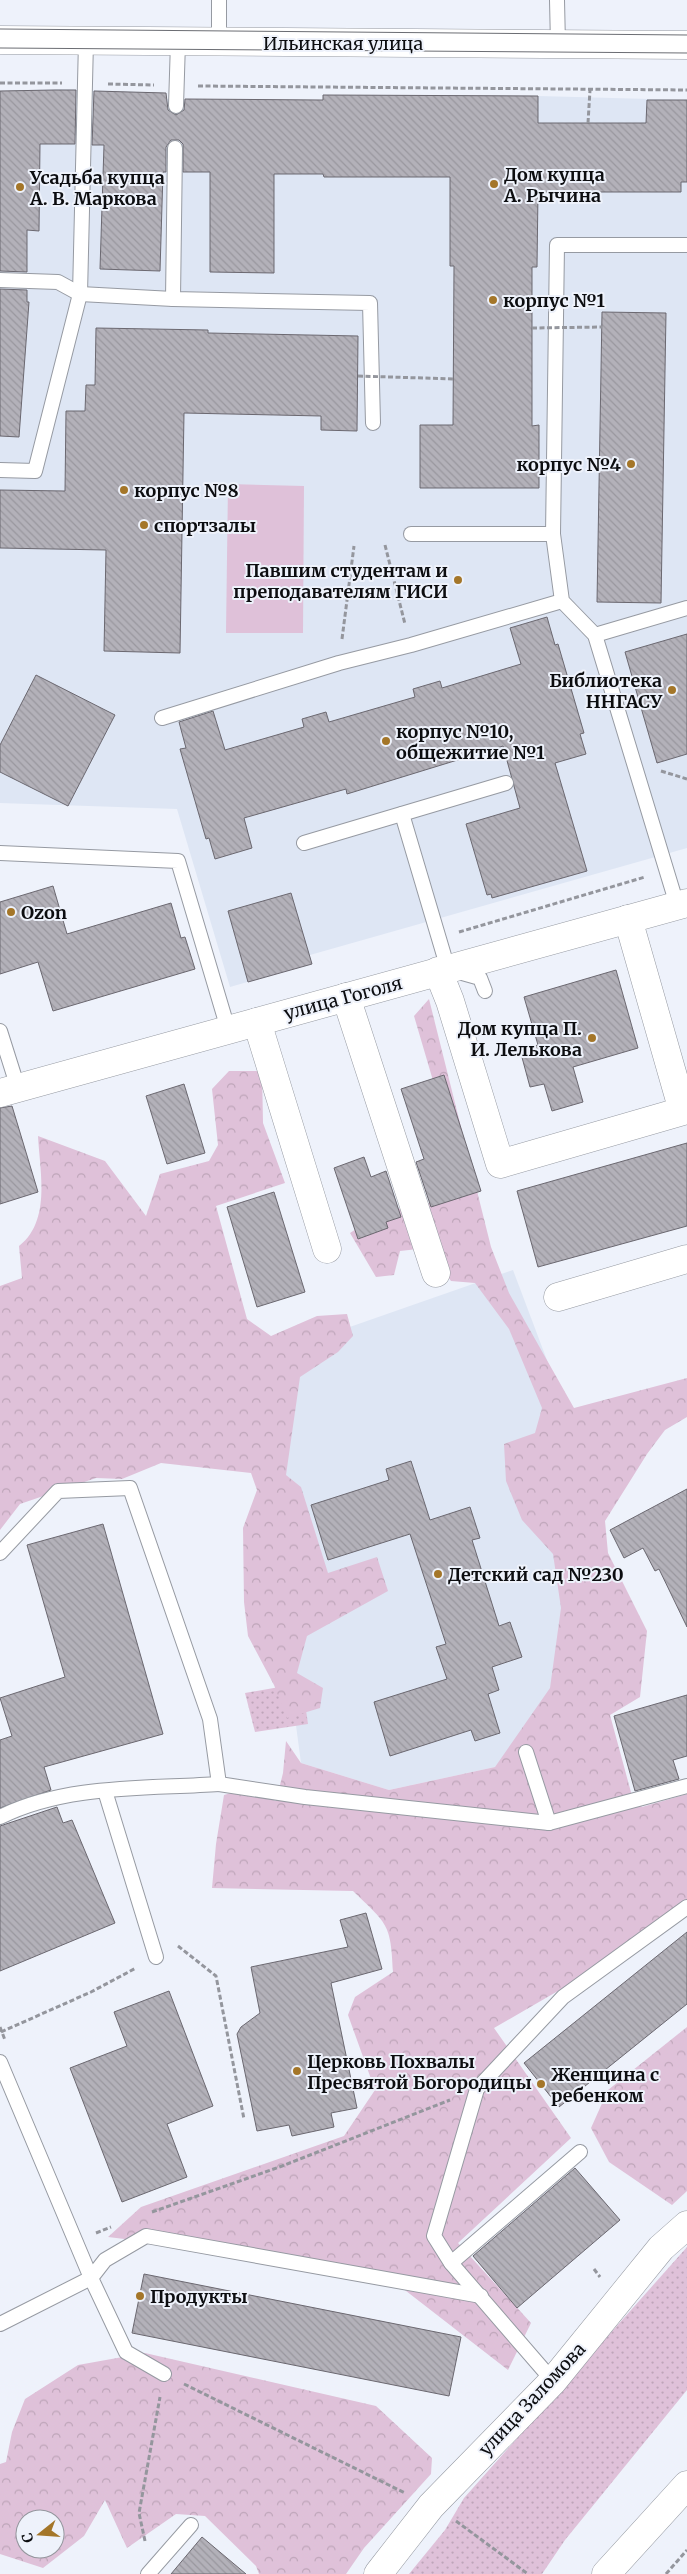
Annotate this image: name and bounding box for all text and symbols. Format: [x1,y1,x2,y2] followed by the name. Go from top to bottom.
[263,32,423,55] street label: Ильинская улица
[503,163,605,207] place label: Дом купца А. Рычина
[29,166,165,210] place label: Усадьба купца А. В. Маркова
[488,178,500,190] marker: Дом купца А. Рычина
[14,181,26,193] marker: Усадьба купца А. В. Маркова
[503,289,605,312] place label: корпус №1
[487,294,499,306] marker: корпус №1
[516,453,622,476] place label: корпус №4
[625,458,637,470] marker: корпус №4
[134,479,239,502] place label: корпус №8
[118,484,130,496] marker: корпус №8
[154,514,256,537] place label: спортзалы
[138,519,150,531] marker: спортзалы
[233,559,448,603] place label: Павшим студентам и преподавателям ГИСИ
[452,574,464,586] marker: Павшим студентам и преподавателям ГИСИ
[549,669,662,713] place label: Библиотека ННГАСУ
[666,684,678,696] marker: Библиотека ННГАСУ
[396,720,545,764] place label: корпус №10, общежитие №1
[380,735,392,747] marker: корпус №10, общежитие №1
[21,901,67,924] place label: Ozon
[5,906,17,918] marker: Ozon
[281,971,405,1025] street label: улица Гоголя
[458,1017,582,1061] place label: Дом купца П. И. Лелькова
[586,1032,598,1044] marker: Дом купца П. И. Лелькова
[448,1563,624,1586] place label: Детский сад №230
[432,1568,444,1580] marker: Детский сад №230
[307,2050,532,2094] place label: Церковь Похвалы Пресвятой Богородицы
[551,2063,659,2107] place label: Женщина с ребенком
[291,2065,303,2077] marker: Церковь Похвалы Пресвятой Богородицы
[535,2078,547,2090] marker: Женщина с ребенком
[150,2285,248,2308] place label: Продукты
[134,2290,146,2302] marker: Продукты
[474,2337,591,2460] street label: улица Заломова
[15,2509,65,2559] north arrow
[18,2531,38,2545] text: С

